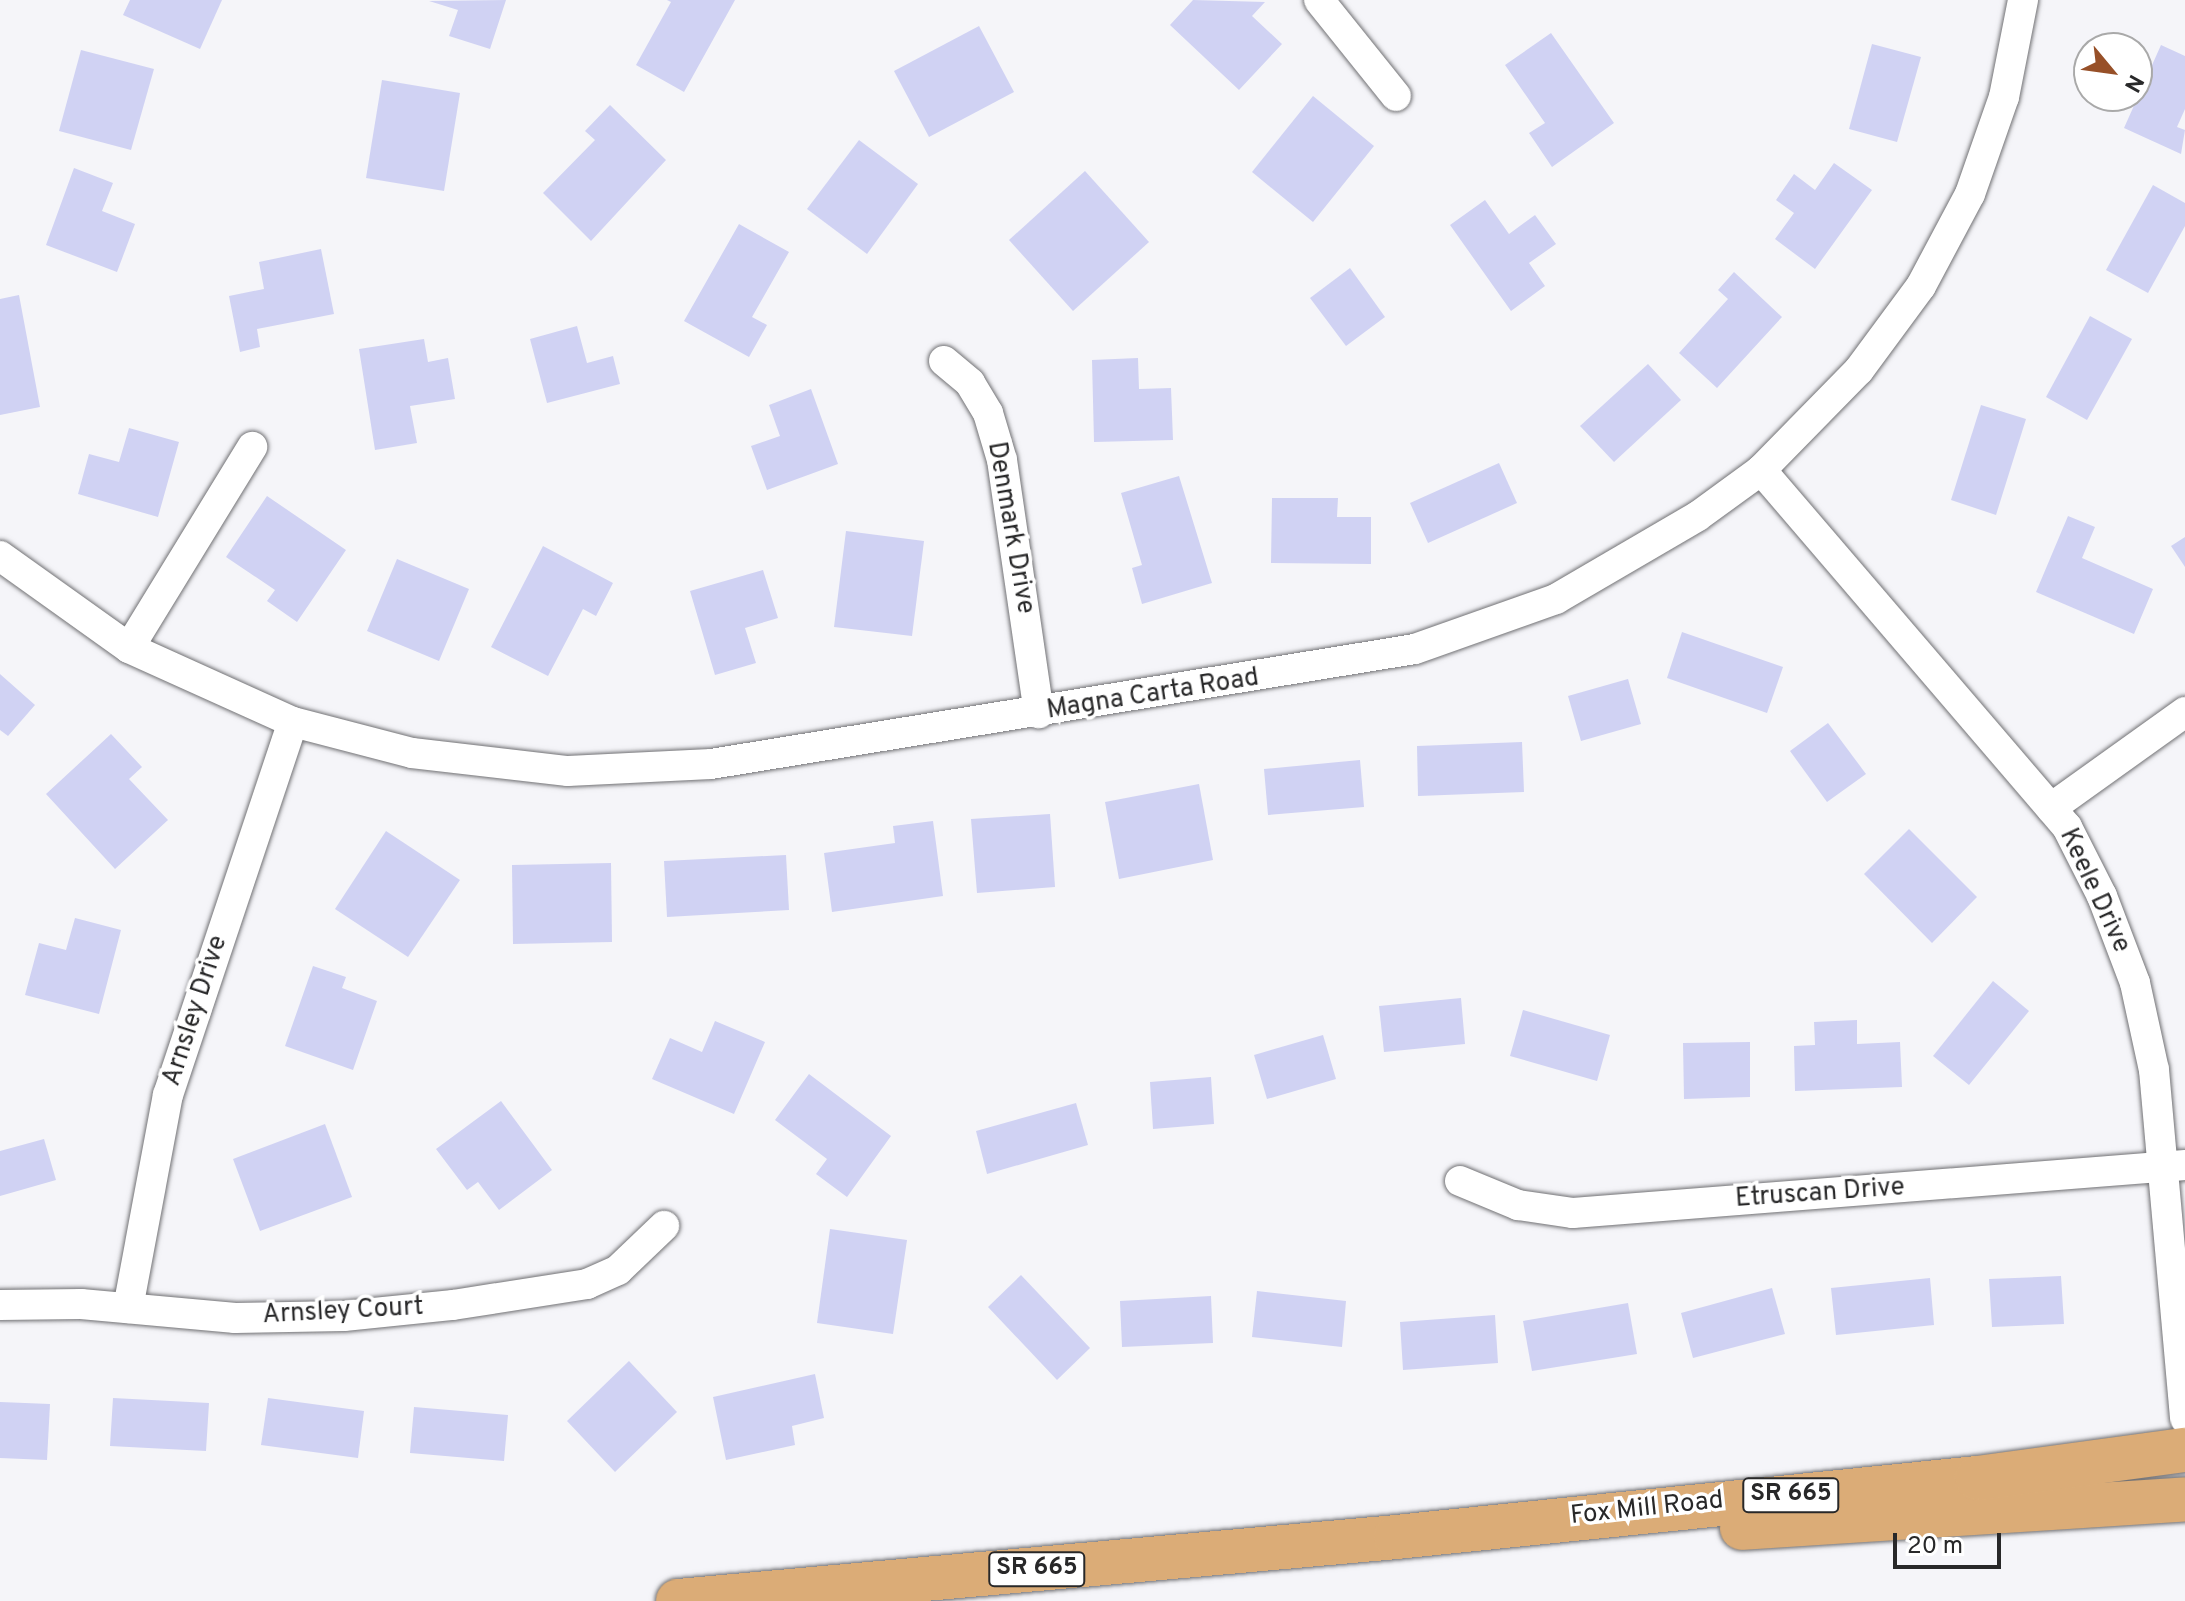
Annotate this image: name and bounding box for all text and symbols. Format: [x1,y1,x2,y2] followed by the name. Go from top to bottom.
[2073,32,2153,112] north arrow
[2117,69,2148,96] text: N
[979,439,1041,617] street label: Denmark Drive
[1045,663,1261,727] street label: Magna Carta Road
[2052,824,2136,958] street label: Keele Drive
[157,932,235,1090] street label: Arnsley Drive
[1734,1173,1906,1215] street label: Etruscan Drive
[262,1292,424,1332] street label: Arnsley Court
[1741,1475,1841,1515] road number: SR 665
[1569,1485,1725,1533] street label: Fox Mill Road
[1897,1517,2005,1567] scale bar
[1907,1532,1963,1562] text: 20 m
[987,1549,1087,1589] road number: SR 665

